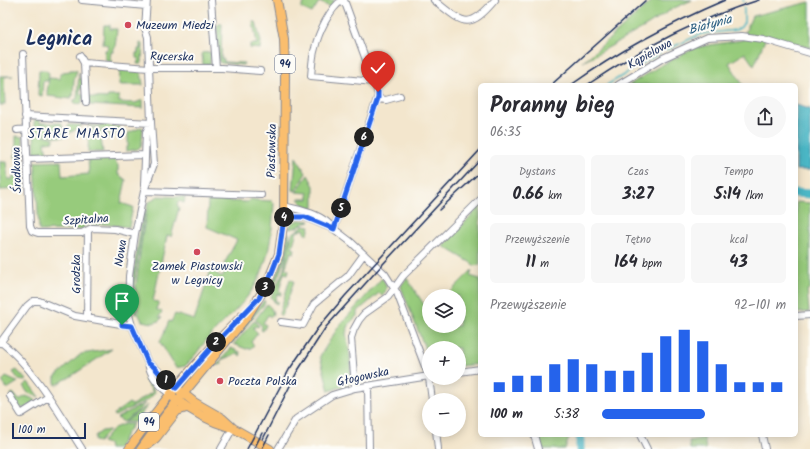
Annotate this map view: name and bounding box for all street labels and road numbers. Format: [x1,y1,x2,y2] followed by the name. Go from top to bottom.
[624,34,676,74] street label: Kąpielowa
[150,47,194,67] street label: Rycerska
[275,55,295,73] road number: 94
[262,123,282,178] street label: Piastowska
[7,146,27,194] street label: Środkowa
[63,209,110,231] street label: Szpitalna
[109,238,133,268] street label: Nowa
[67,254,86,294] street label: Grodzka
[335,362,391,392] street label: Głogowska
[139,413,159,431] road number: 94

